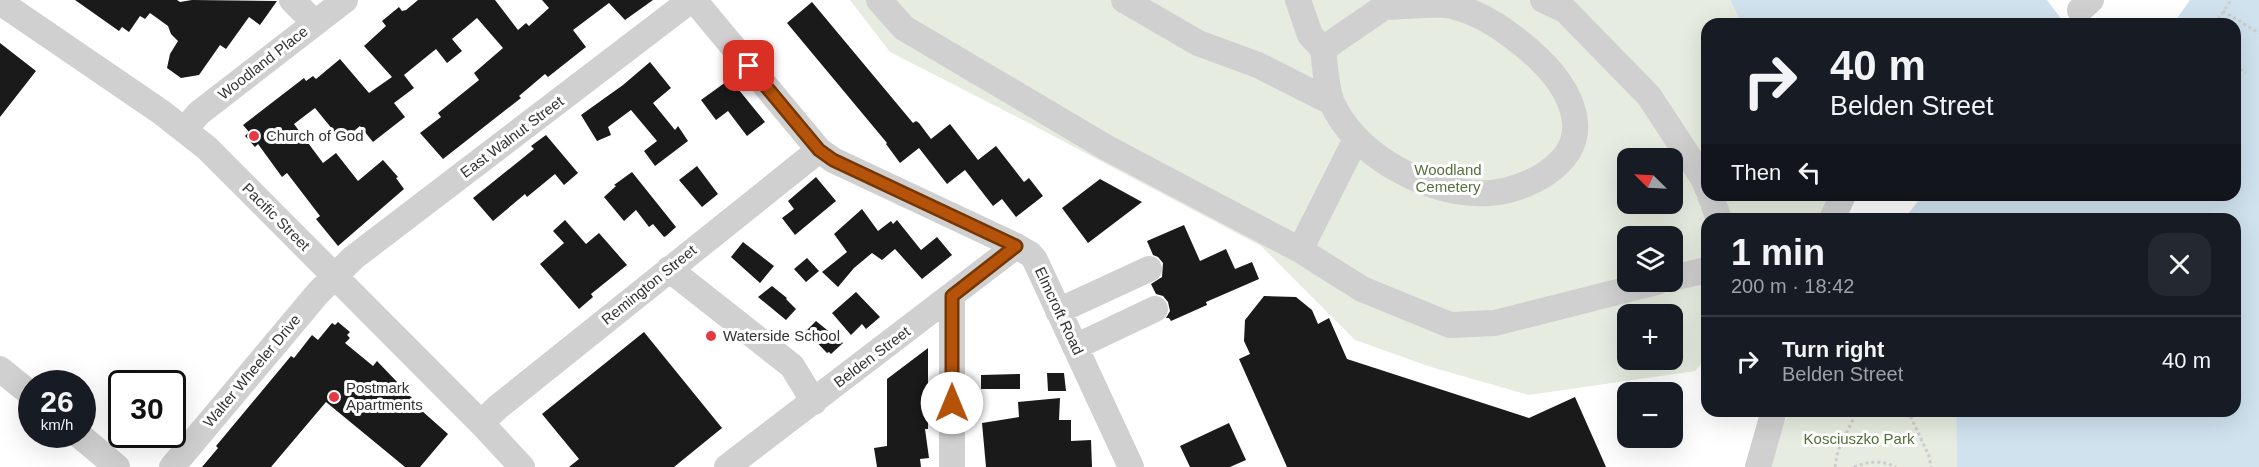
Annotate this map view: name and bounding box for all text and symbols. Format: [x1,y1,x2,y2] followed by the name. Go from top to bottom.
[215,22,311,103] street label: Woodland Place
[723,40,774,91] pin
[1731,42,1809,120] icon: right
[1830,42,1926,89] text: 40 m
[732,49,765,82] icon: arrive
[1830,91,1994,121] text: Belden Street
[457,92,567,181] street label: East Walnut Street
[266,127,364,144] place label: Church of God
[247,129,261,143] marker: Church of God
[1617,148,1683,214] north arrow
[1617,148,1683,448] map controls
[1793,156,1826,189] icon: left
[1731,160,1781,185] text: Then
[1414,161,1482,195] park label: Woodland Cemetery
[239,179,314,254] street label: Pacific Street
[1617,226,1683,292] button: layers
[1731,232,1825,273] text: 1 min
[2148,233,2211,296] button: close
[598,241,700,328] street label: Remington Street
[1032,264,1087,357] street label: Elmcroft Road
[1731,275,1854,297] text: 200 m · 18:42
[1617,304,1683,370] button: +
[199,311,304,431] street label: Walter Wheeler Drive
[830,322,914,391] street label: Belden Street
[723,327,840,344] place label: Waterside School
[704,329,718,343] marker: Waterside School
[1782,337,1884,362] text: Turn right
[1731,345,1764,378] icon: right
[2162,348,2211,373] text: 40 m
[1782,363,1903,385] text: Belden Street
[108,370,186,448] speed limit sign: 30
[920,371,984,435] position arrow
[346,379,423,413] place label: Postmark Apartments
[1617,382,1683,448] button: −
[40,385,74,418] text: 26
[327,390,341,404] marker: Postmark Apartments
[41,416,73,433] text: km/h
[1804,430,1915,447] park label: Kosciuszko Park

